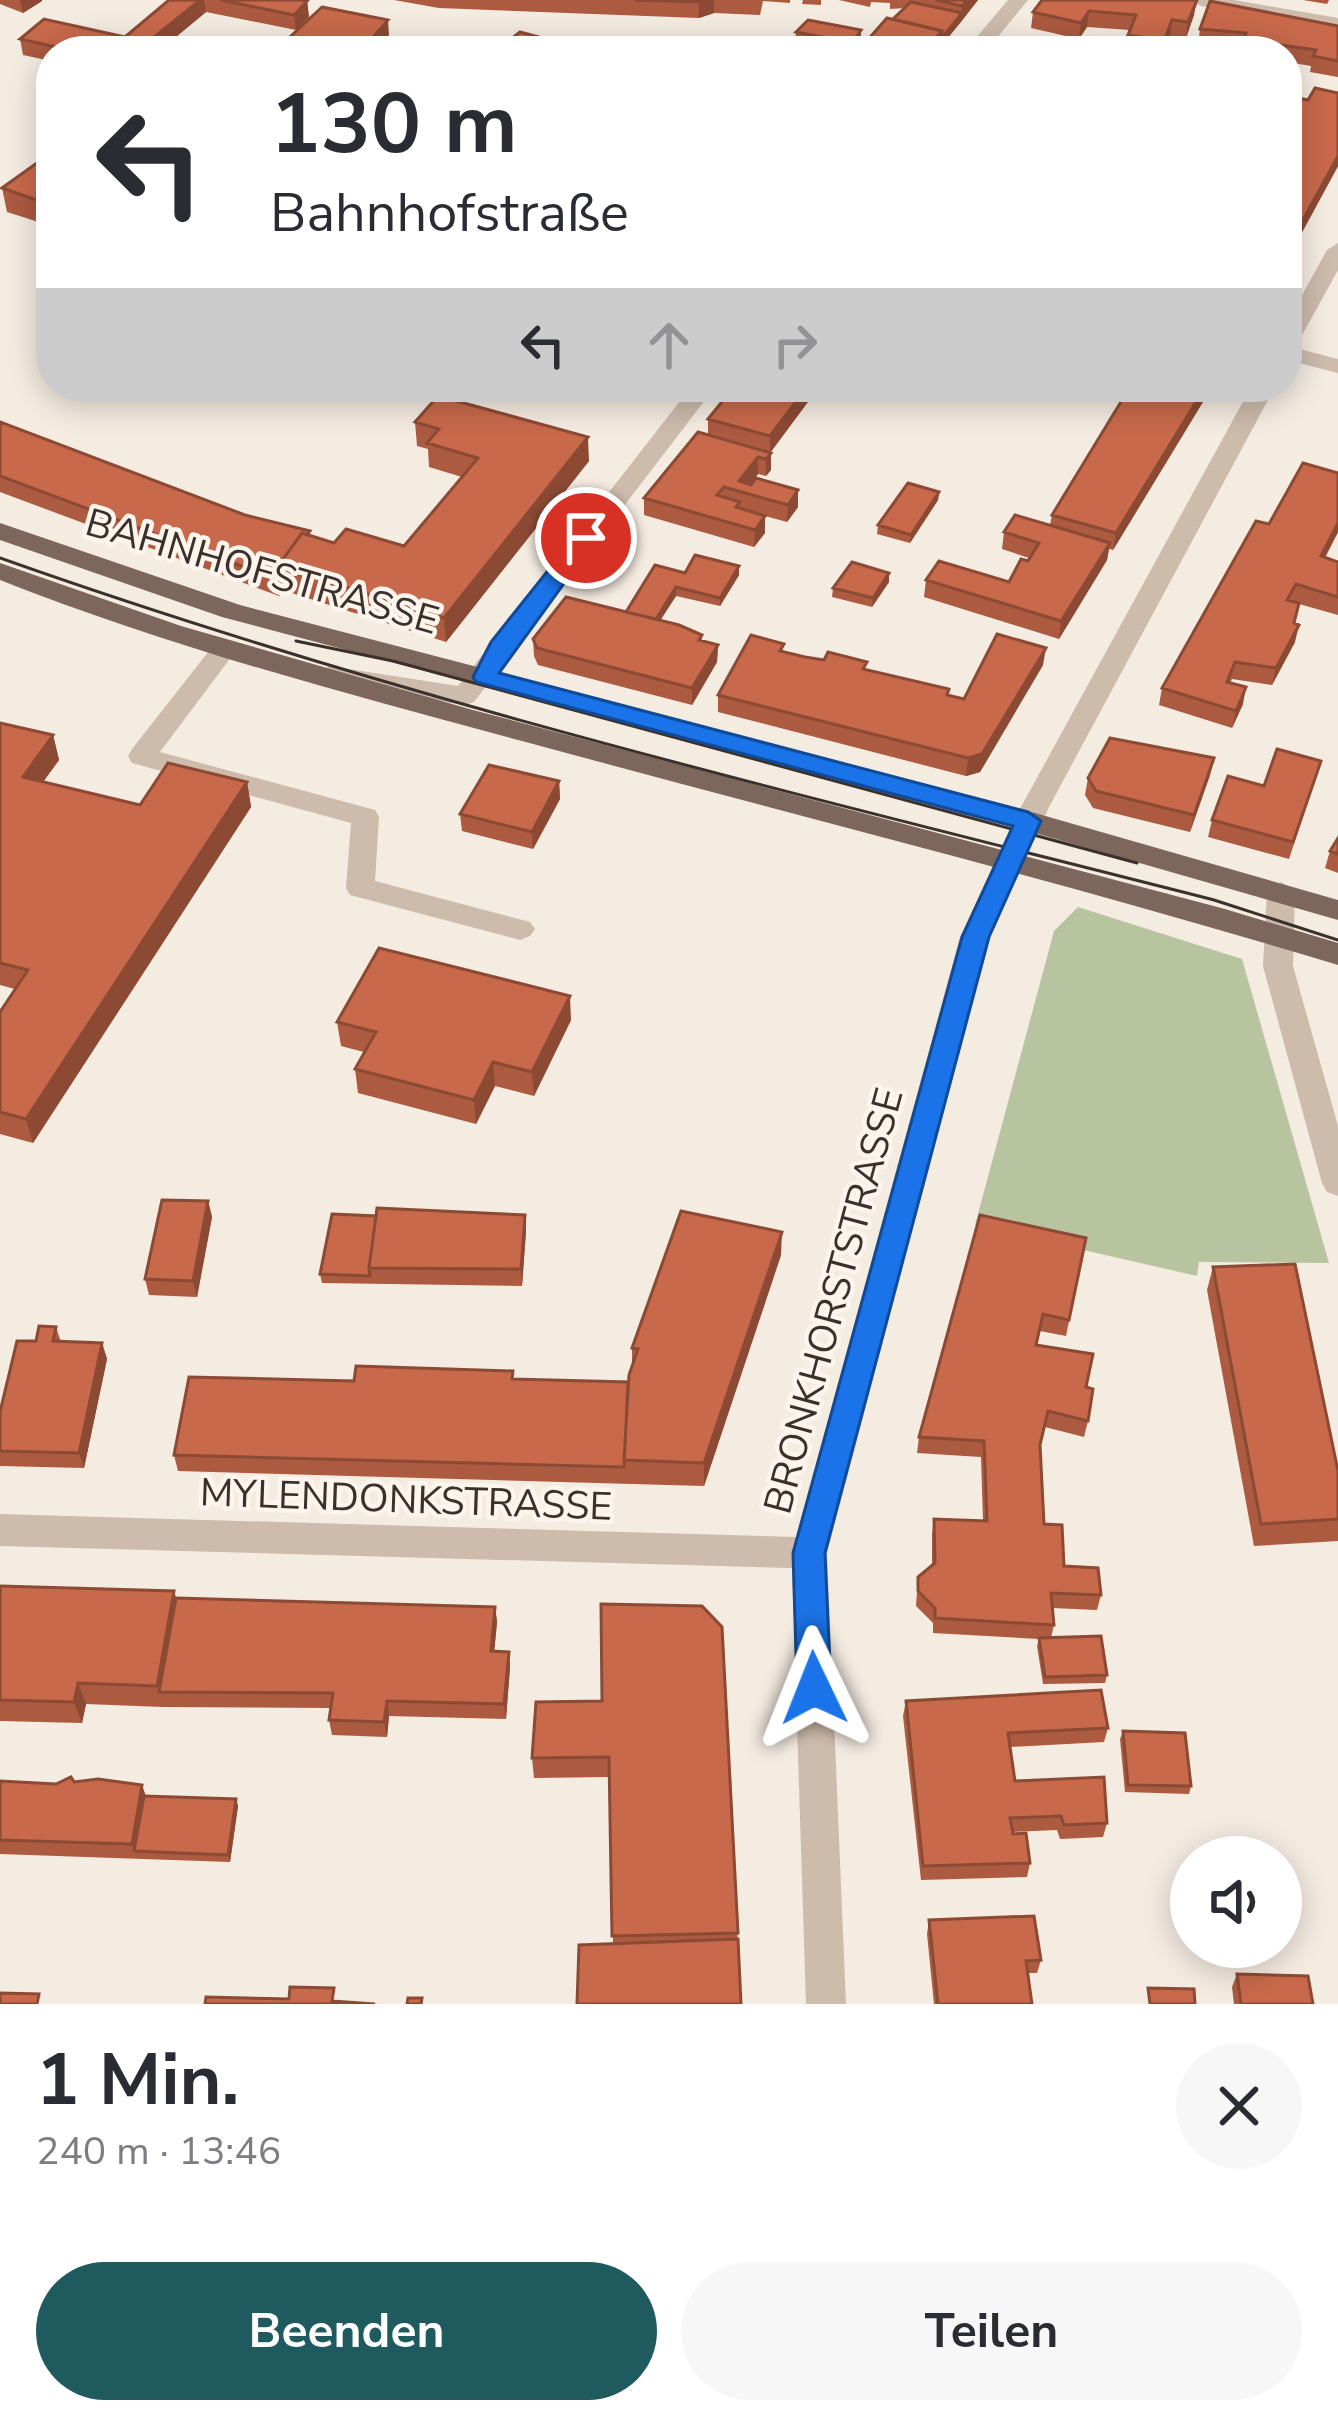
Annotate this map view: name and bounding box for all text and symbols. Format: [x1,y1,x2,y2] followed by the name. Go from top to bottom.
[270,67,518,182] text: 130 m
[72,84,228,240] icon: left
[270,176,629,250] text: Bahnhofstraße
[510,312,576,378] icon: left
[636,312,702,378] icon: ahead
[762,312,828,378] icon: right
[535,487,637,589] pin
[79,496,445,648] street label: BAHNHOFSTRASSE
[553,505,619,571] icon: arrive
[752,1082,916,1520] street label: BRONKHORSTSTRASSE
[199,1466,613,1534] street label: MYLENDONKSTRASSE
[751,1625,877,1751] position arrow
[1170,1836,1302,1968] map controls
[1170,1836,1302,1968] button: sound
[36,2031,239,2129] text: 1 Min.
[1176,2043,1302,2169] button: close
[36,2125,281,2178] text: 240 m · 13:46
[36,2262,657,2400] button: Beenden
[681,2262,1302,2400] button: Teilen

